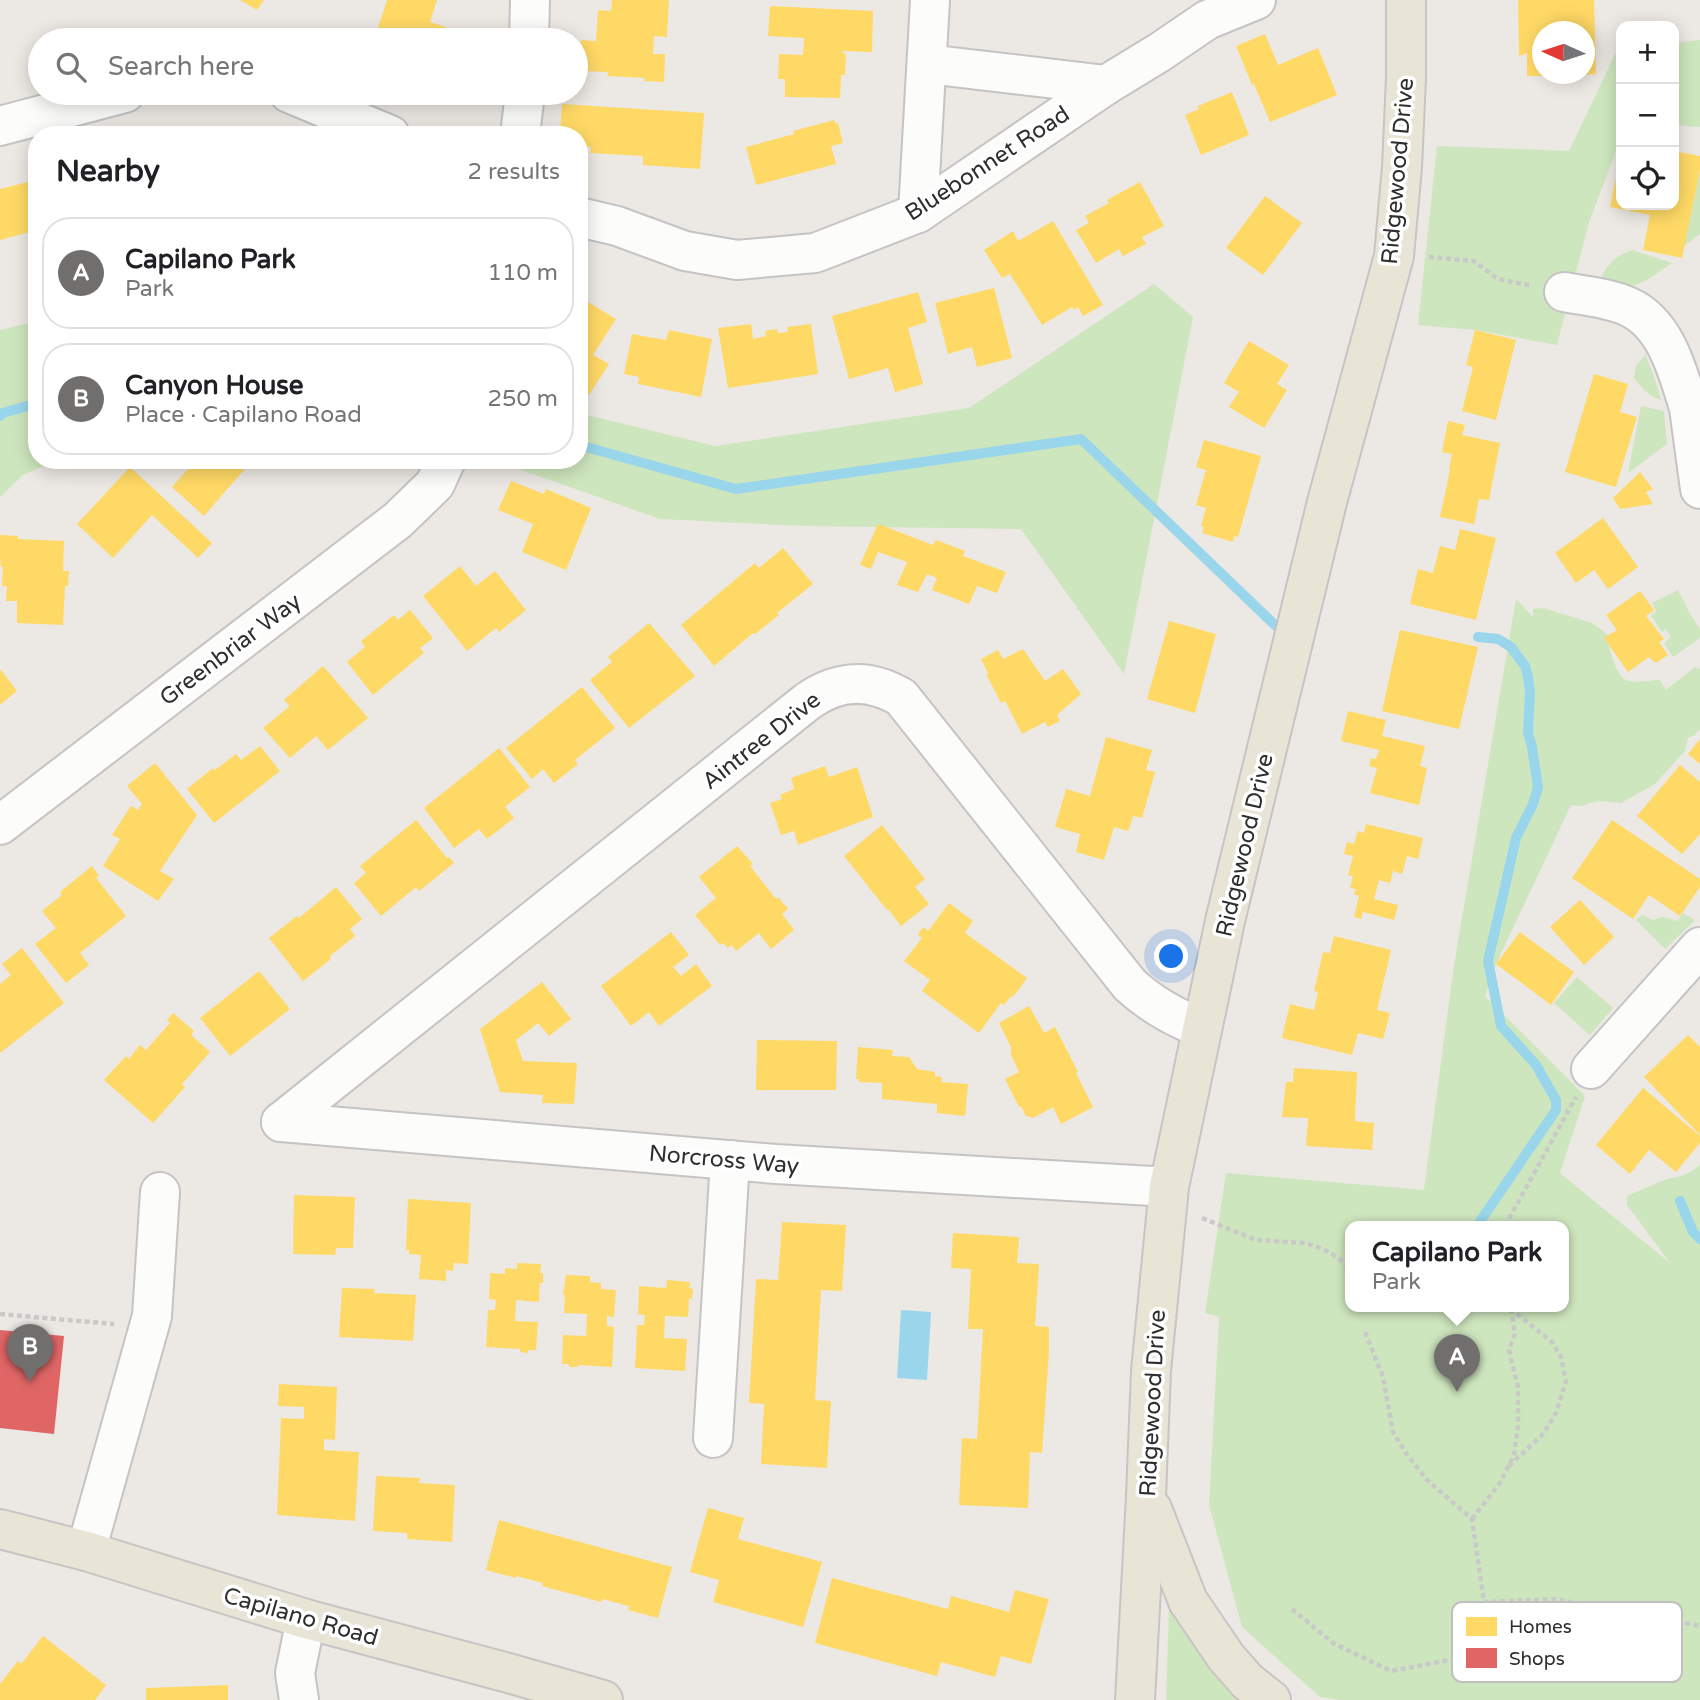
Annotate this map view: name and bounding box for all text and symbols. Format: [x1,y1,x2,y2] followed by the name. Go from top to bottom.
[1532,21,1595,84] north arrow
[1616,21,1679,210] map controls
[1616,21,1679,84] button: +
[28,28,588,105] search box
[52,48,90,86] icon: search
[108,51,254,82] text: Search here
[1376,77,1420,266] street label: Ridgewood Drive
[1616,84,1679,147] button: −
[900,100,1075,227] street label: Bluebonnet Road
[1616,147,1679,210] button: locate
[56,153,160,190] text: Nearby
[467,158,560,186] text: 2 results
[125,244,296,275] text: Capilano Park
[72,259,90,287] text: A
[488,259,558,287] text: 110 m
[125,275,174,303] text: Park
[125,370,304,401] text: Canyon House
[73,385,89,413] text: B
[488,385,558,413] text: 250 m
[125,401,362,429] text: Place · Capilano Road
[154,587,307,712] street label: Greenbriar Way
[697,686,826,796] street label: Aintree Drive
[1210,751,1280,940] street label: Ridgewood Drive
[1154,939,1188,973] your location
[648,1139,800,1181] street label: Norcross Way
[1345,1221,1569,1312] popup
[1372,1237,1542,1268] text: Capilano Park
[1372,1268,1421,1296] text: Park
[1134,1309,1172,1497] street label: Ridgewood Drive
[7,1324,53,1382] pin: B
[1434,1334,1480,1392] pin: A
[220,1582,381,1652] street label: Capilano Road
[1452,1602,1682,1682] legend
[1509,1616,1572,1638] text: Homes
[1509,1648,1565,1670] text: Shops

